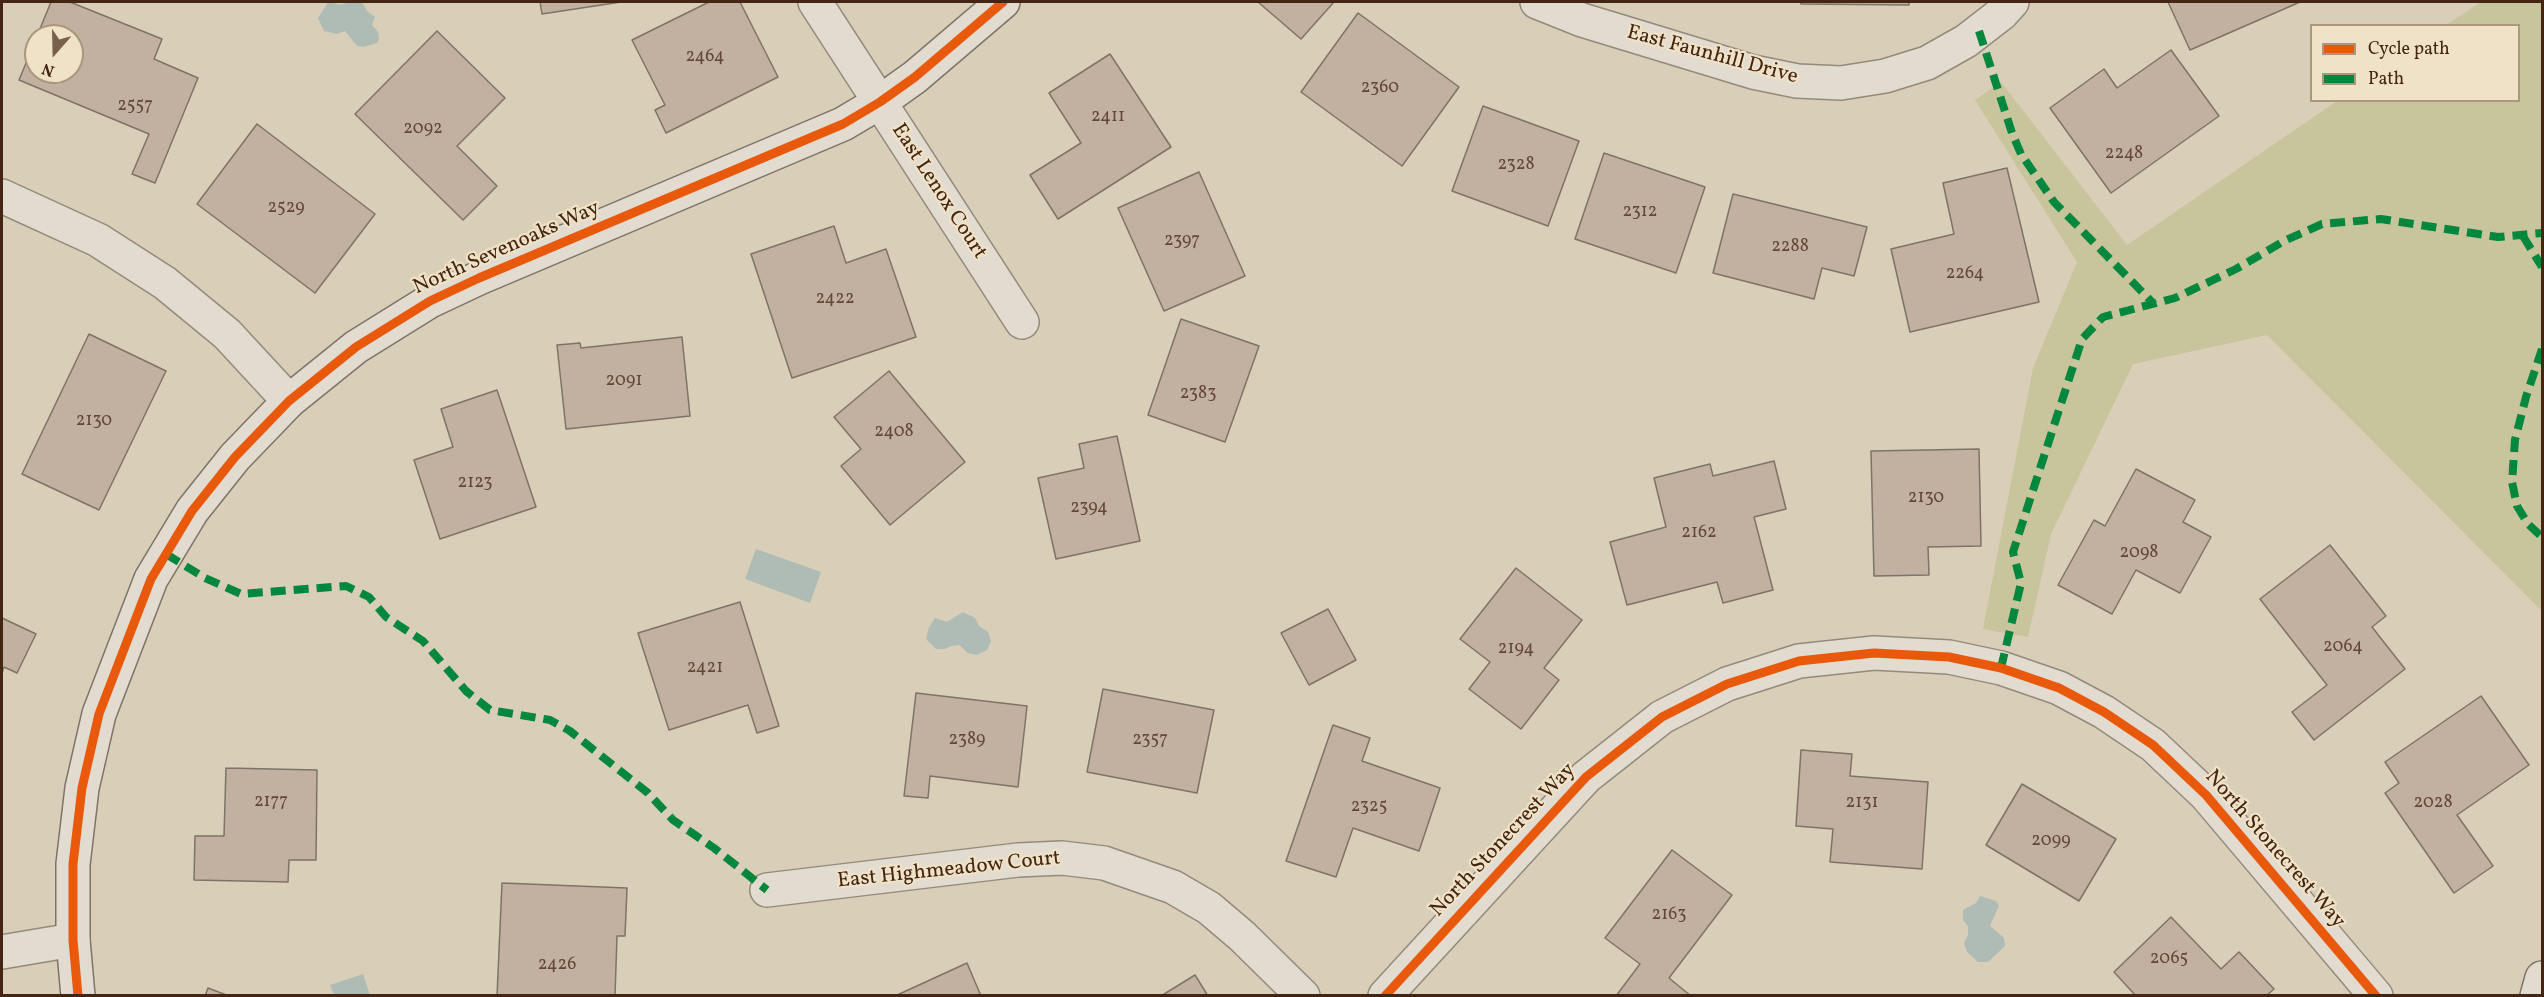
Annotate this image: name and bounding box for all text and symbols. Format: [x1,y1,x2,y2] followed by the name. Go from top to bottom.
[1624,21,1800,91] street label: East Faunhill Drive
[24,24,84,84] north arrow
[2310,24,2520,102] legend
[2368,37,2450,62] text: Cycle path
[685,47,725,69] house number: 2464
[39,57,58,81] text: N
[2368,67,2404,92] text: Path
[1361,78,1399,100] house number: 2360
[117,96,153,118] house number: 2557
[1091,107,1125,129] house number: 2411
[403,119,443,141] house number: 2092
[885,119,991,265] street label: East Lenox Court
[2105,144,2143,166] house number: 2248
[1497,155,1535,177] house number: 2328
[410,197,604,301] street label: North Sevenoaks Way
[267,198,305,220] house number: 2529
[1622,202,1658,224] house number: 2312
[1164,231,1200,253] house number: 2397
[1771,237,1809,259] house number: 2288
[1946,264,1984,286] house number: 2264
[815,289,855,311] house number: 2422
[606,371,642,393] house number: 2091
[1180,384,1216,406] house number: 2383
[76,411,112,433] house number: 2130
[874,422,914,444] house number: 2408
[457,473,493,495] house number: 2123
[1908,488,1944,510] house number: 2130
[1070,498,1108,520] house number: 2394
[1681,523,1717,545] house number: 2162
[2120,543,2158,565] house number: 2098
[2323,637,2363,659] house number: 2064
[1498,639,1534,661] house number: 2194
[687,658,723,680] house number: 2421
[949,730,985,752] house number: 2389
[1132,730,1168,752] house number: 2357
[1426,759,1582,923] street label: North Stonecrest Way
[2198,766,2350,934] street label: North Stonecrest Way
[254,792,288,814] house number: 2177
[1846,793,1878,815] house number: 2131
[2413,793,2453,815] house number: 2028
[1351,797,1387,819] house number: 2325
[2031,831,2071,853] house number: 2099
[836,847,1062,895] street label: East Highmeadow Court
[1652,905,1686,927] house number: 2163
[2150,949,2188,971] house number: 2065
[538,955,576,977] house number: 2426

